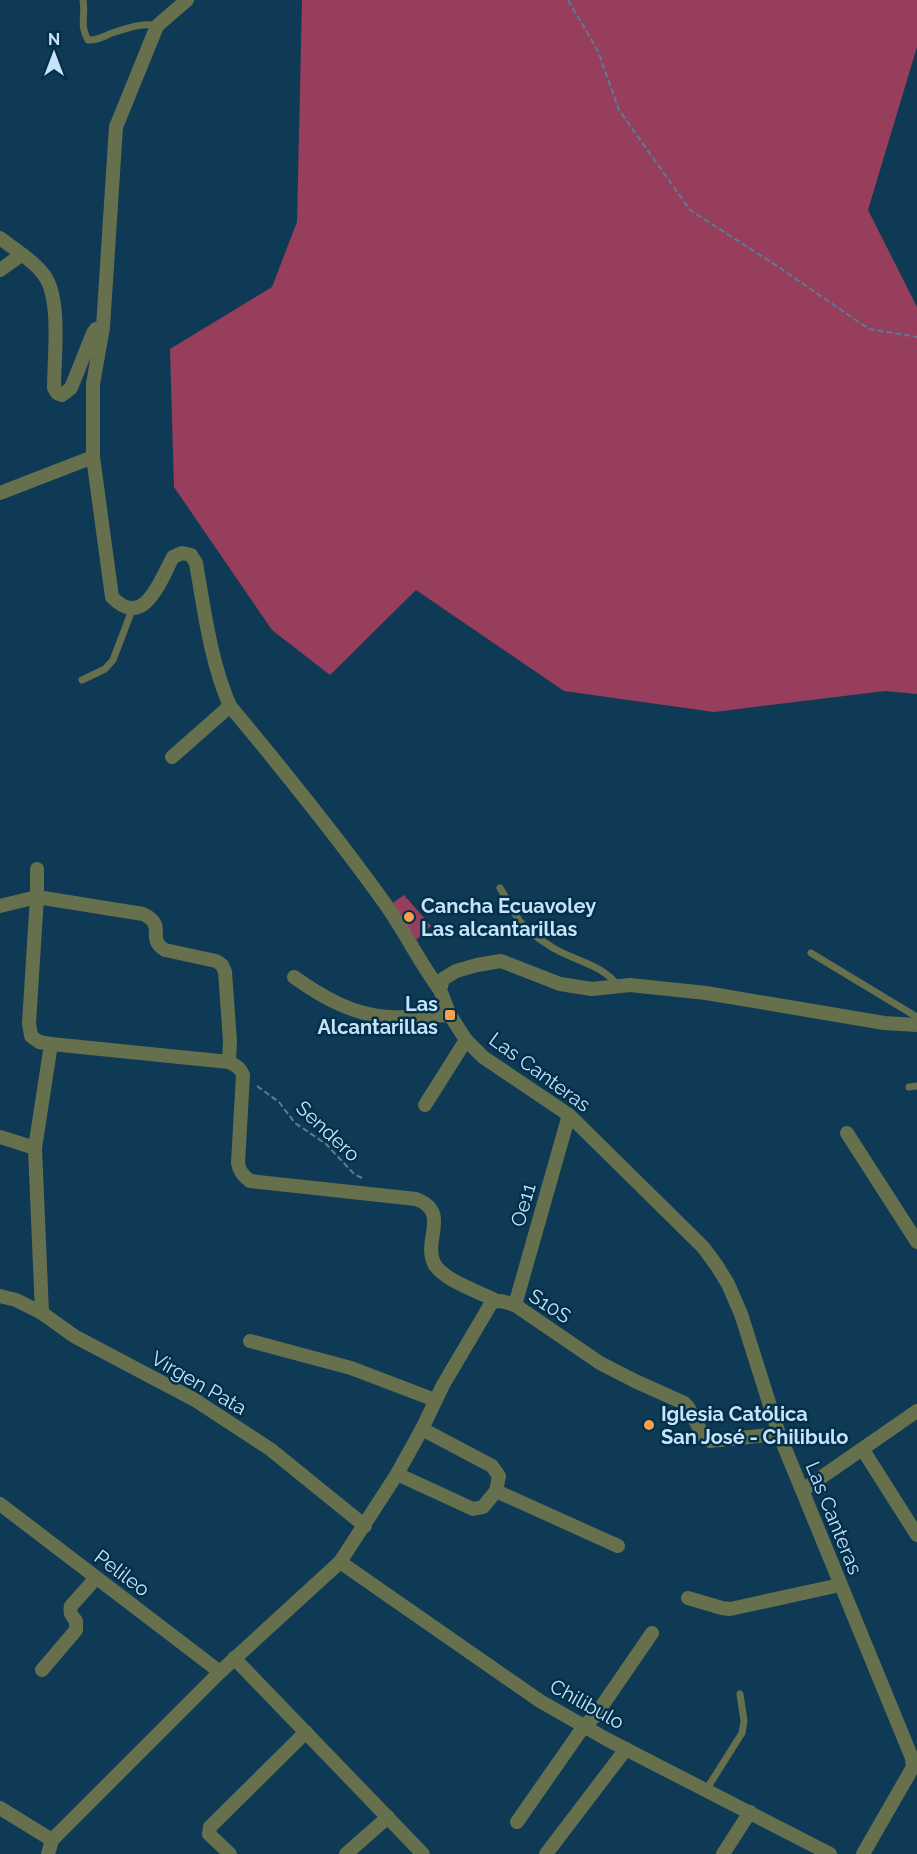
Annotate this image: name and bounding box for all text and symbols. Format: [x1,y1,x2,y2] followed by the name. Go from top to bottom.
[24,24,84,84] north arrow
[48,30,60,49] text: N
[421,894,596,941] place label: Cancha Ecuavoley Las alcantarillas
[402,910,416,924] marker: Cancha Ecuavoley Las alcantarillas
[317,992,438,1039] place label: Las Alcantarillas
[443,1008,457,1022] marker: Las Alcantarillas
[485,1027,595,1117] street label: Las Canteras
[291,1096,365,1167] street label: Sendero
[505,1180,541,1229] street label: Oe11
[525,1284,575,1328] street label: S10S
[147,1346,251,1420] street label: Virgen Pata
[661,1402,848,1449] place label: Iglesia Católica San José - Chilibulo
[642,1418,656,1432] marker: Iglesia Católica San José - Chilibulo
[801,1458,867,1578] street label: Las Canteras
[90,1544,154,1602] street label: Pelileo
[546,1674,628,1734] street label: Chilibulo

